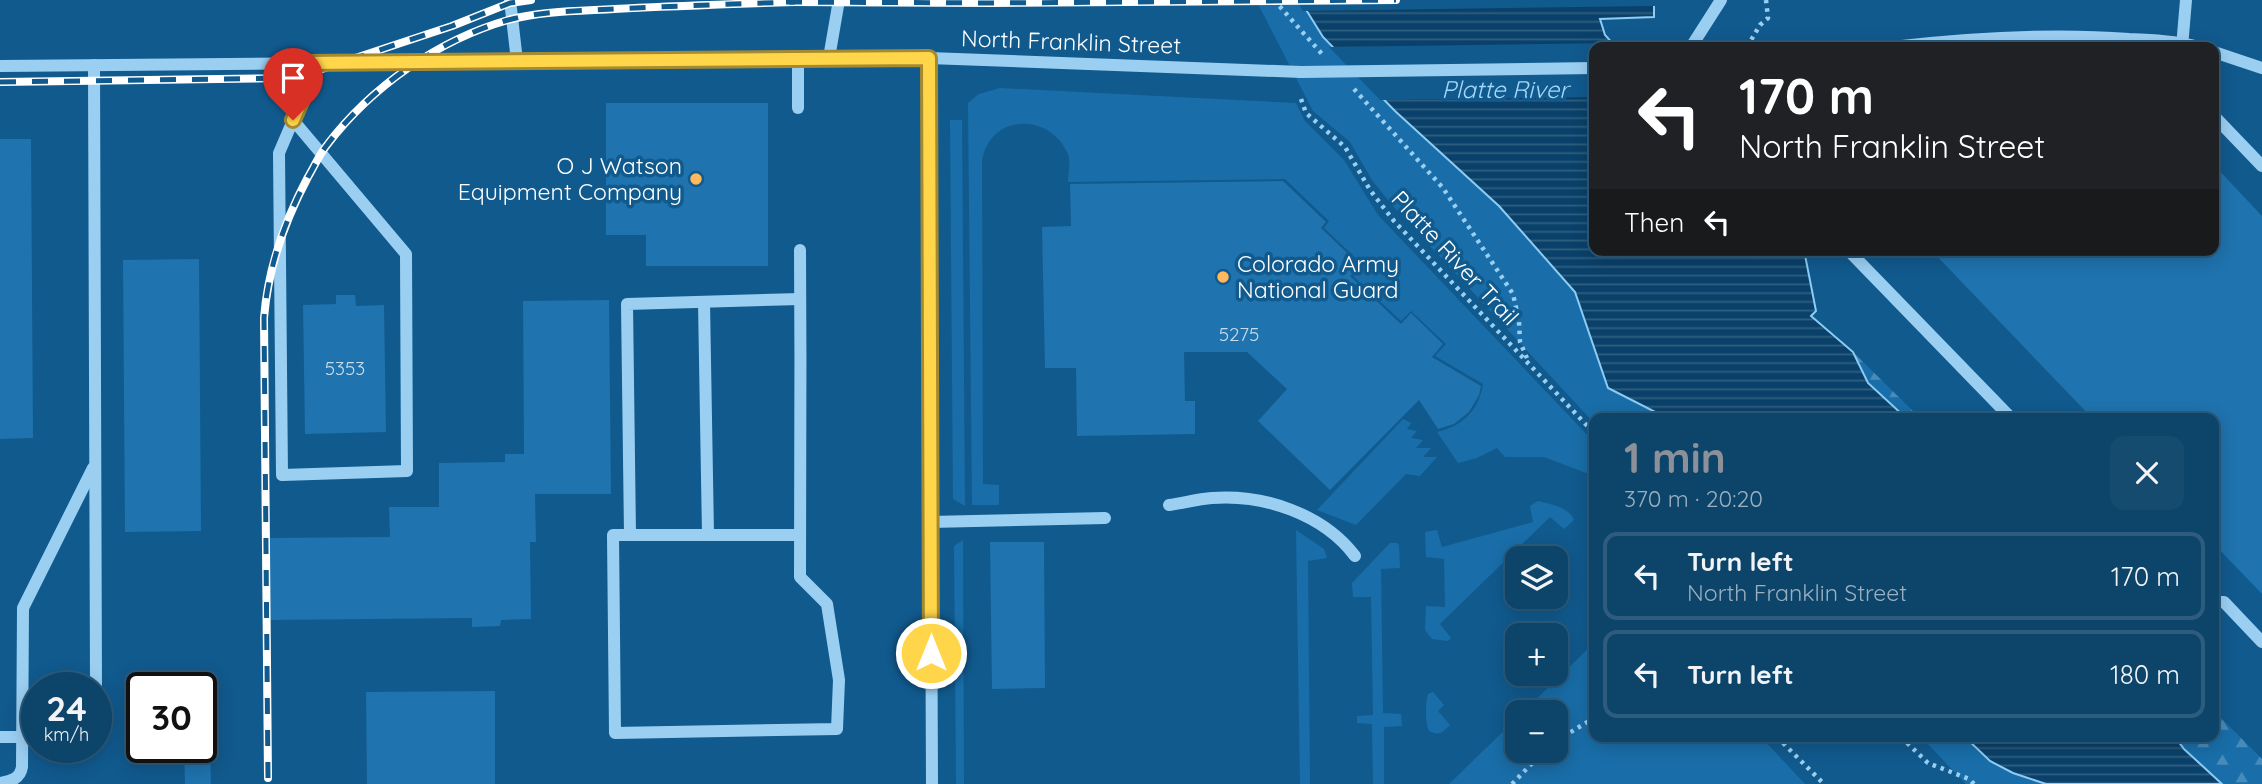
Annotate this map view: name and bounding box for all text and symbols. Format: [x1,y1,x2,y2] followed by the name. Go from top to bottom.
[961,23,1182,60] street label: North Franklin Street
[263,48,323,120] pin
[274,59,312,97] icon: arrive
[1739,65,1874,126] text: 170 m
[1624,70,1715,161] icon: left
[1441,74,1571,104] water label: Platte River
[1739,126,2045,166] text: North Franklin Street
[458,151,682,206] place label: O J Watson Equipment Company
[688,171,704,187] marker: O J Watson Equipment Company
[1386,184,1525,331] street label: Platte River Trail
[1698,203,1736,241] icon: left
[1624,206,1684,239] text: Then
[1237,249,1399,304] place label: Colorado Army National Guard
[1215,269,1231,285] marker: Colorado Army National Guard
[1219,322,1259,346] house number: 5275
[325,356,365,380] house number: 5353
[1624,431,1726,484] text: 1 min
[2110,436,2184,510] button: close
[1624,484,1763,513] text: 370 m · 20:20
[1687,545,1794,578] text: Turn left
[1505,546,1568,763] map controls
[1505,546,1568,609] button: layers
[1628,557,1666,595] icon: left
[2111,560,2180,593] text: 170 m
[1687,578,1907,607] text: North Franklin Street
[894,616,968,690] position arrow
[1505,623,1568,686] button: +
[1628,655,1666,693] icon: left
[1687,658,1794,691] text: Turn left
[2110,658,2180,691] text: 180 m
[126,672,217,763] speed limit sign: 30
[46,686,87,730] text: 24
[1505,700,1568,763] button: −
[44,723,89,746] text: km/h

